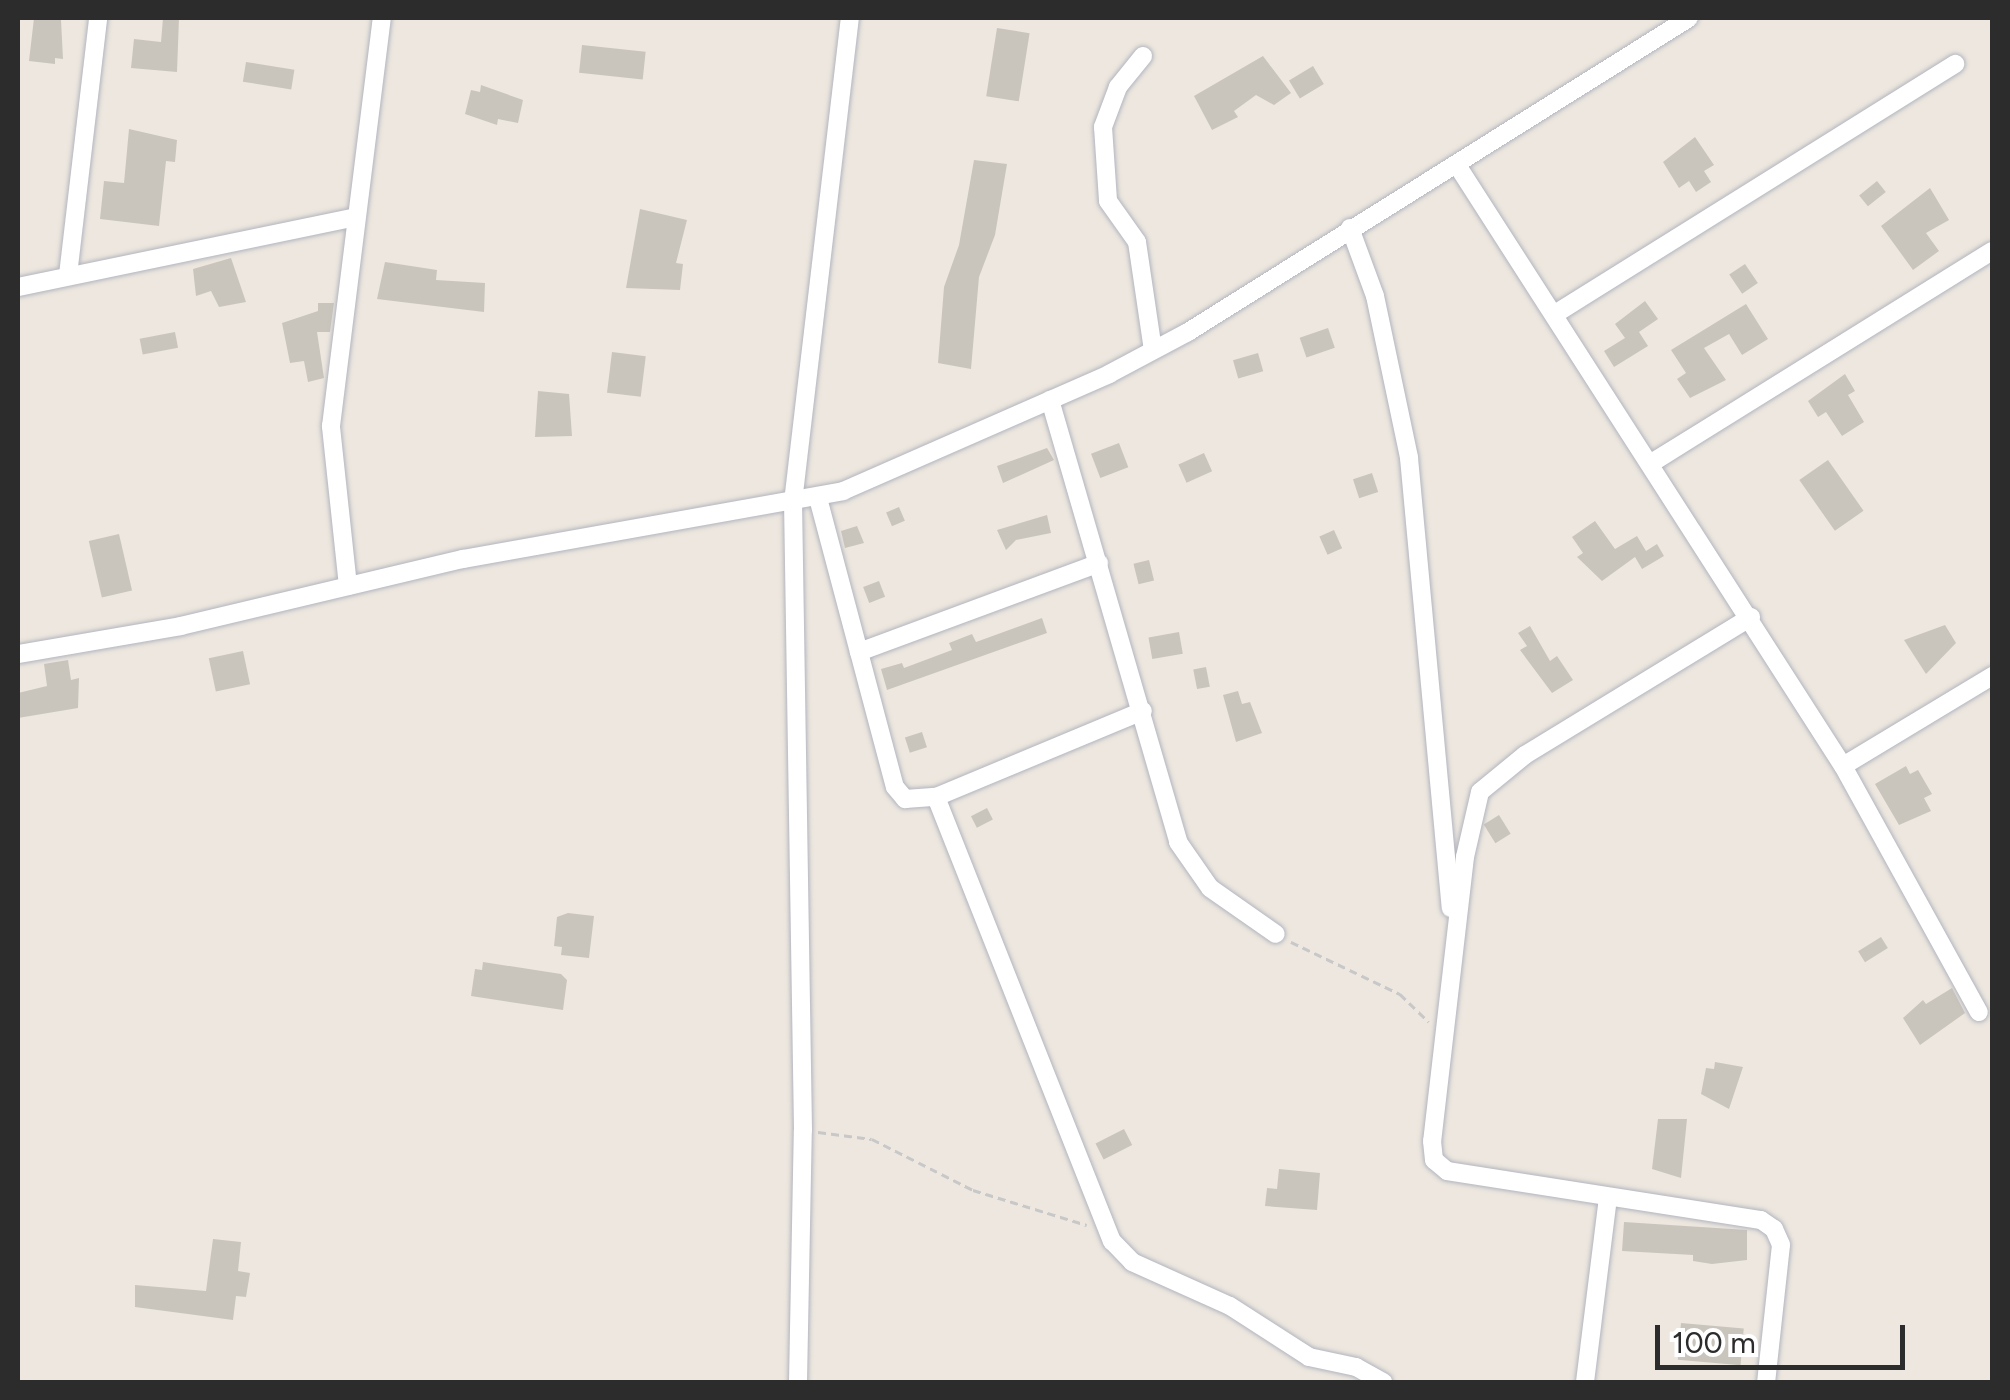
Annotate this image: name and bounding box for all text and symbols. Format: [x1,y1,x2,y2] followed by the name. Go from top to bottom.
[1660,1305,1910,1367] scale bar
[1672,1324,1756,1361] text: 100 m

